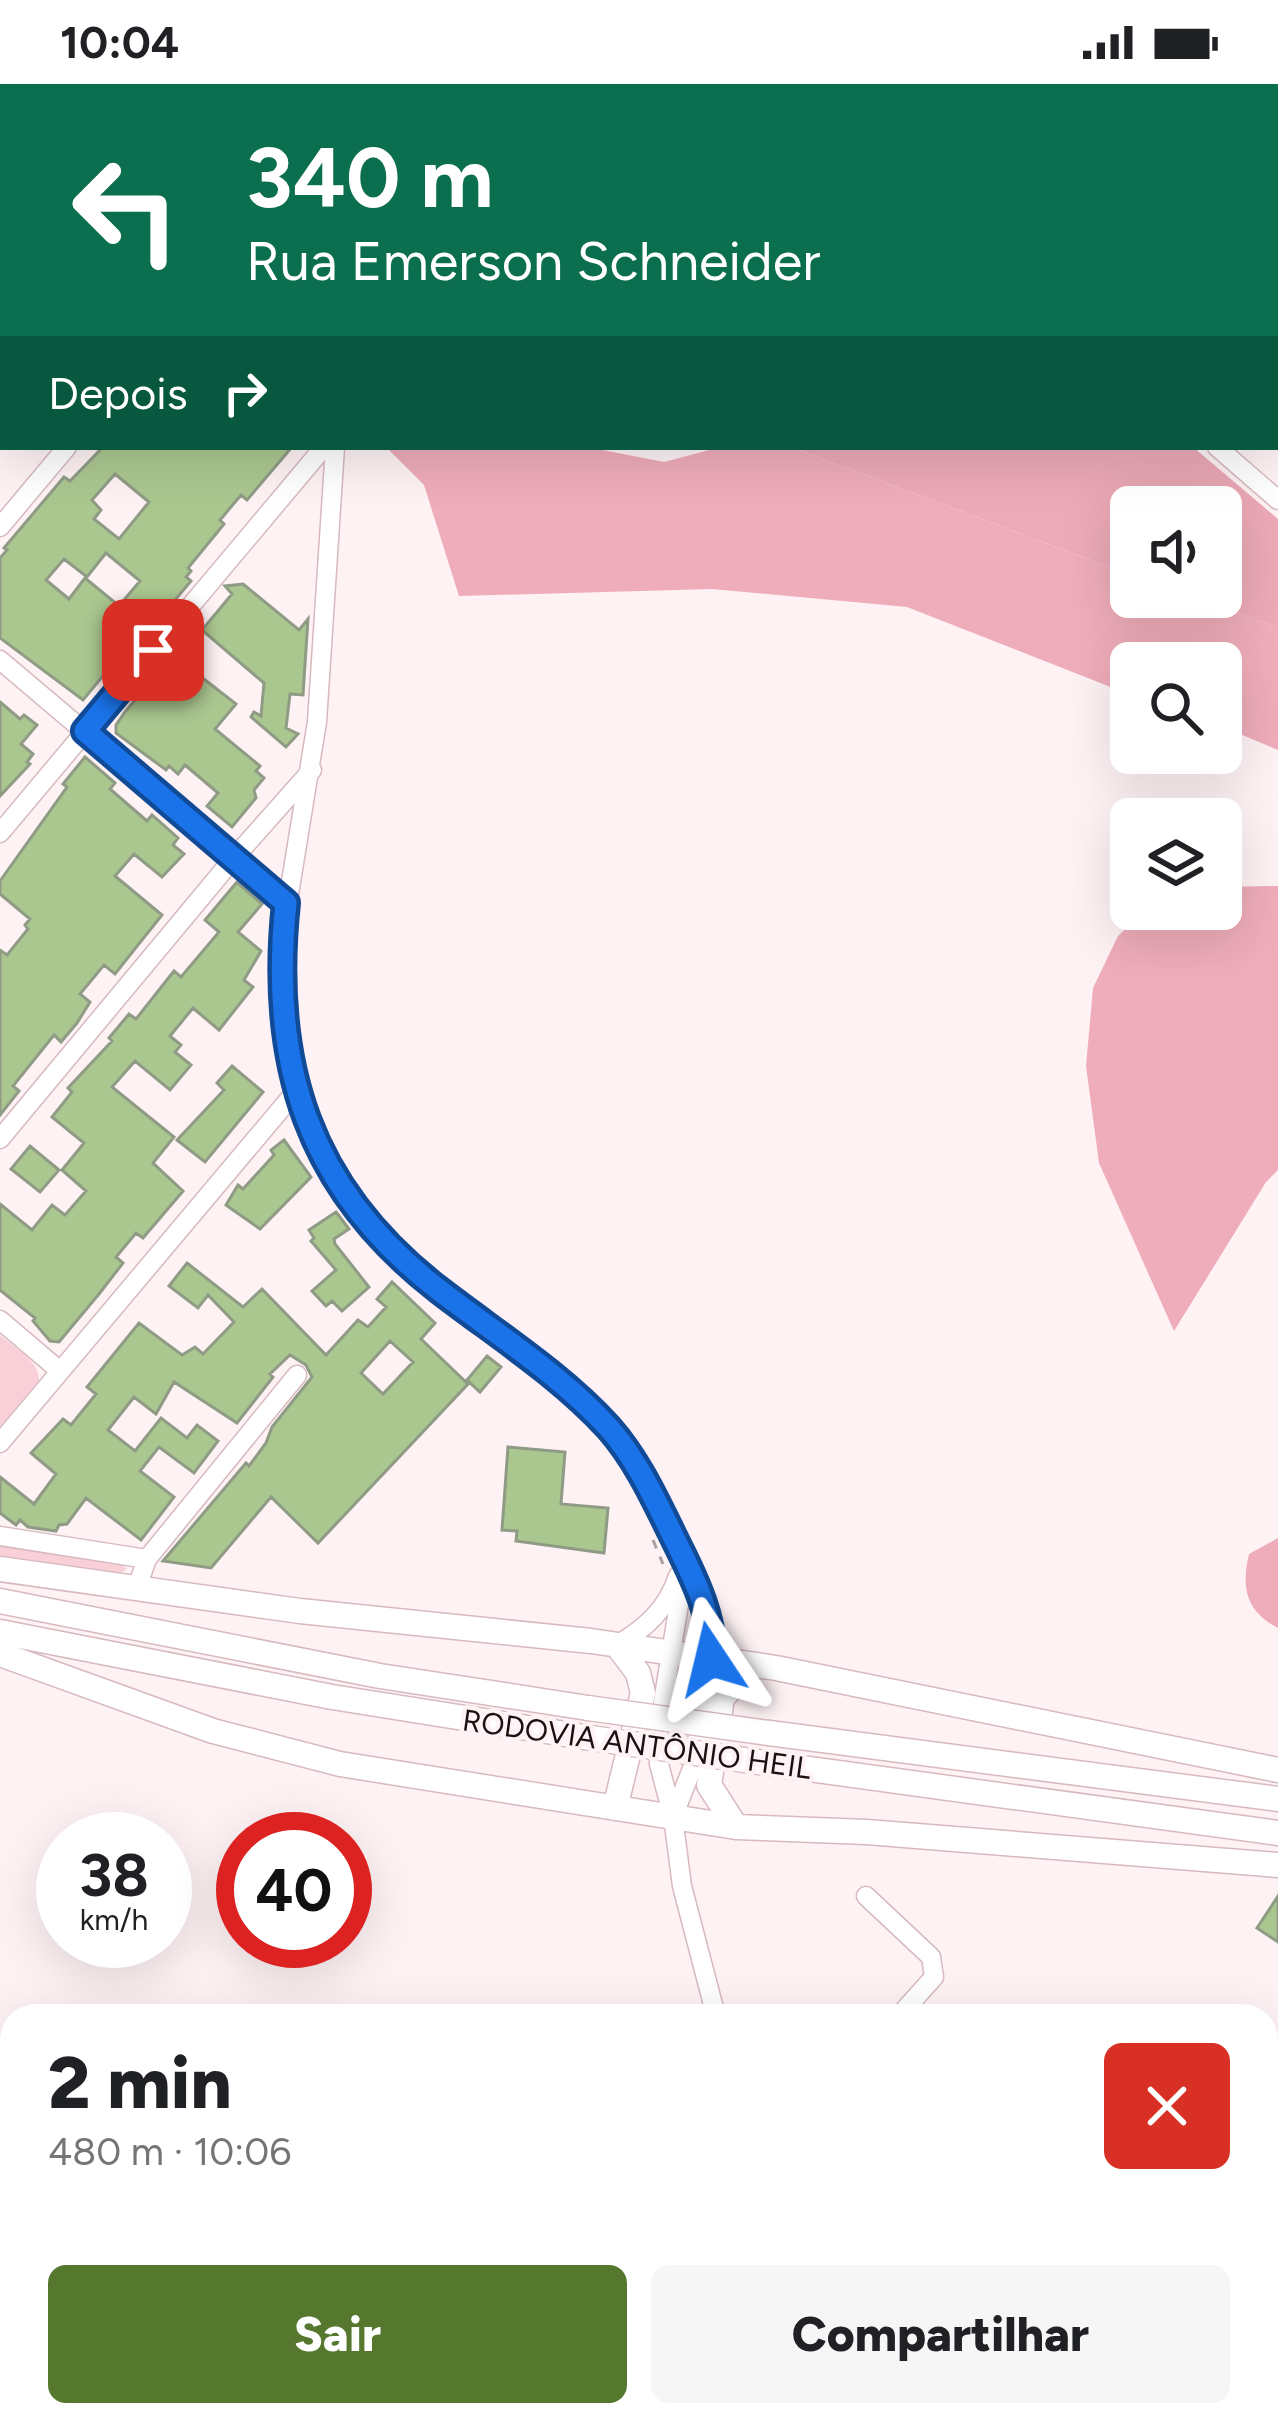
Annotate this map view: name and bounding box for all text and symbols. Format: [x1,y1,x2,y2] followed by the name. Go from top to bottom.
[60,15,179,69] text: 10:04
[246,127,494,228] text: 340 m
[48,132,204,288] icon: left
[246,229,820,294] text: Rua Emerson Schneider
[212,360,278,426] icon: right
[48,366,188,420] text: Depois
[1110,486,1242,930] map controls
[1110,486,1242,618] button: sound
[102,599,204,701] pin
[120,617,186,683] icon: arrive
[1110,642,1242,774] button: search
[1110,798,1242,930] button: layers
[648,1596,774,1722] position arrow
[460,1701,814,1787] street label: RODOVIA ANTÔNIO HEIL
[216,1812,372,1968] speed limit sign: 40
[79,1839,149,1911] text: 38
[80,1901,148,1938] text: km/h
[48,2040,232,2126] text: 2 min
[1104,2043,1230,2169] button: close
[48,2128,291,2175] text: 480 m · 10:06
[48,2265,627,2403] button: Sair
[651,2265,1230,2403] button: Compartilhar

